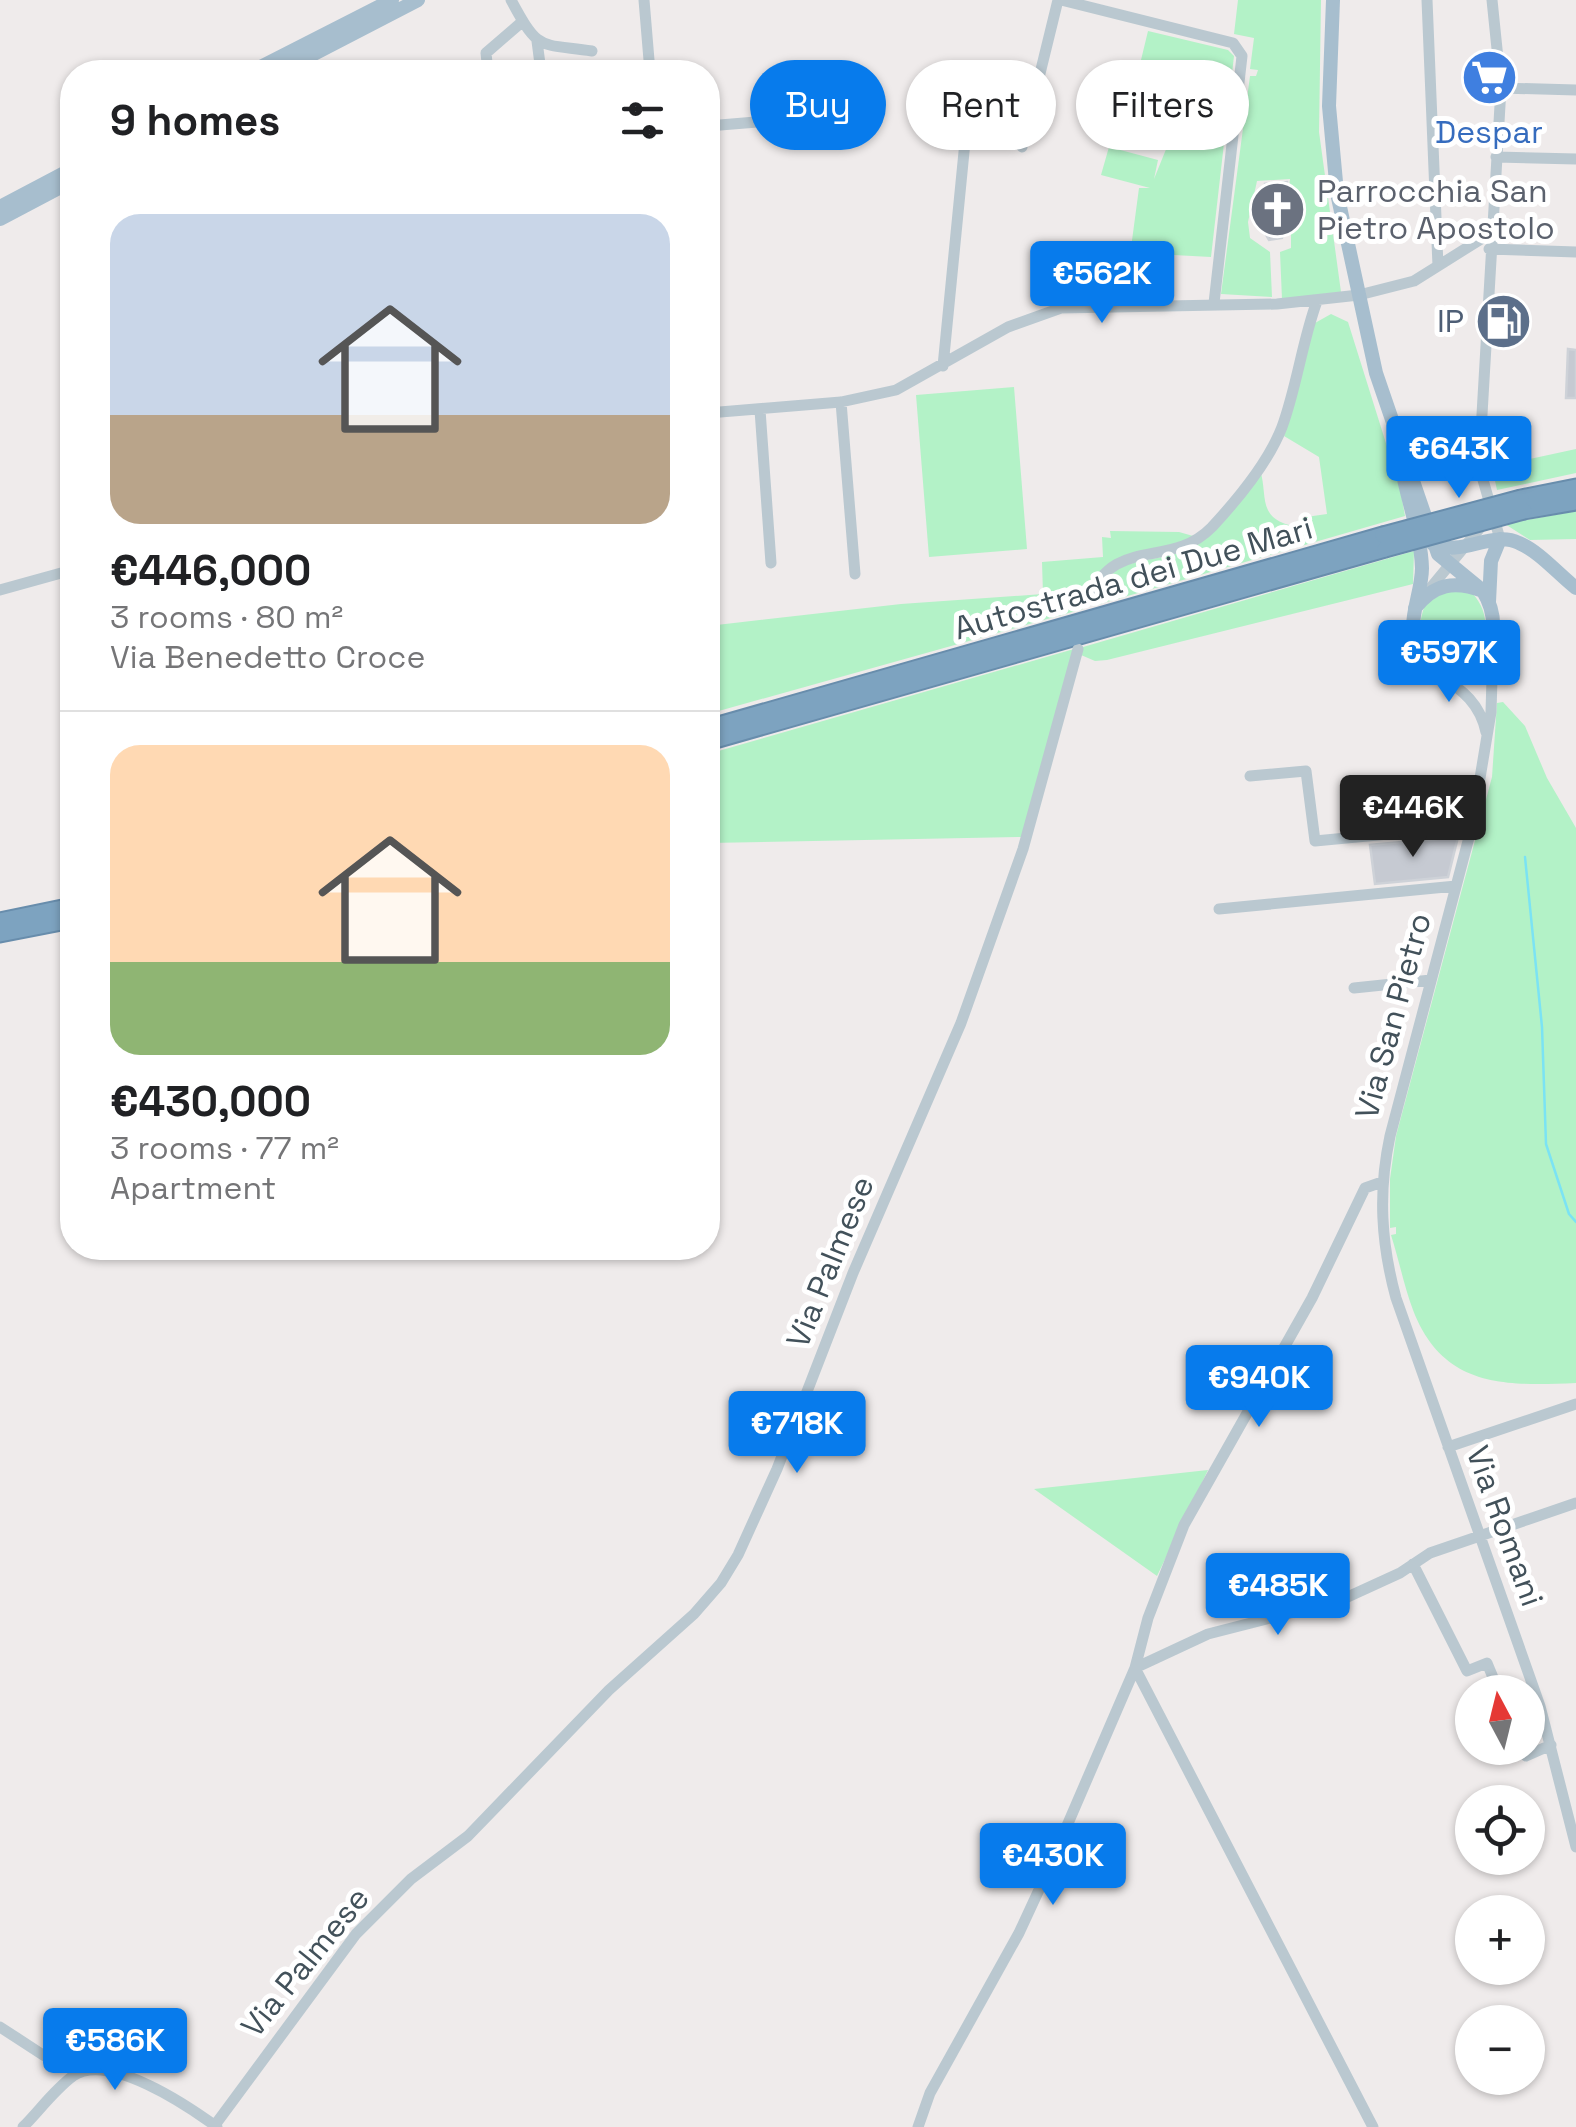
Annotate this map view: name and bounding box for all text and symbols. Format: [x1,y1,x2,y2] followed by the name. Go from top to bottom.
[1459,48,1519,108] supermarket icon: Despar
[750,60,886,150] chip: Buy
[906,60,1056,150] chip: Rent
[1076,60,1249,150] chip: Filters
[615,93,670,148] icon: filters
[110,94,280,147] text: 9 homes
[1435,112,1543,152] place label: Despar
[1317,171,1555,248] place label: Parrocchia San Pietro Apostolo
[1248,179,1308,239] church icon: Parrocchia San Pietro Apostolo
[1032,241,1172,326] pin: €562K
[1052,253,1152,293] text: €562K
[300,279,480,459] icon: home
[1473,291,1533,351] fuel station icon: IP
[1437,301,1464,341] place label: IP
[1389,416,1529,501] pin: €643K
[1408,428,1510,468] text: €643K
[949,508,1317,648] street label: Autostrada dei Due Mari
[110,544,311,597] text: €446,000
[110,597,343,637] text: 3 rooms · 80 m²
[1379,620,1519,705] pin: €597K
[1400,632,1498,672] text: €597K
[110,637,425,677] text: Via Benedetto Croce
[1343,775,1483,860] pin: €446K
[1362,787,1464,827] text: €446K
[300,810,480,990] icon: home
[1346,909,1440,1123] street label: Via San Pietro
[110,1075,311,1128] text: €430,000
[110,1128,339,1168] text: 3 rooms · 77 m²
[110,1168,276,1208] text: Apartment
[777,1170,883,1354] street label: Via Palmese
[1189,1345,1329,1430] pin: €940K
[1208,1357,1310,1397] text: €940K
[727,1391,867,1476] pin: €718K
[751,1403,843,1443] text: €718K
[1458,1440,1552,1612] street label: Via Romani
[1208,1553,1348,1638] pin: €485K
[1228,1565,1328,1605] text: €485K
[1455,1675,1545,1765] north arrow
[1455,1675,1545,2095] map controls
[1455,1785,1545,1875] button: locate
[983,1823,1123,1908] pin: €430K
[1002,1835,1104,1875] text: €430K
[232,1879,378,2045] street label: Via Palmese
[1455,1895,1545,1985] button: +
[1455,2005,1545,2095] button: −
[45,2008,185,2093] pin: €586K
[65,2020,165,2060] text: €586K

